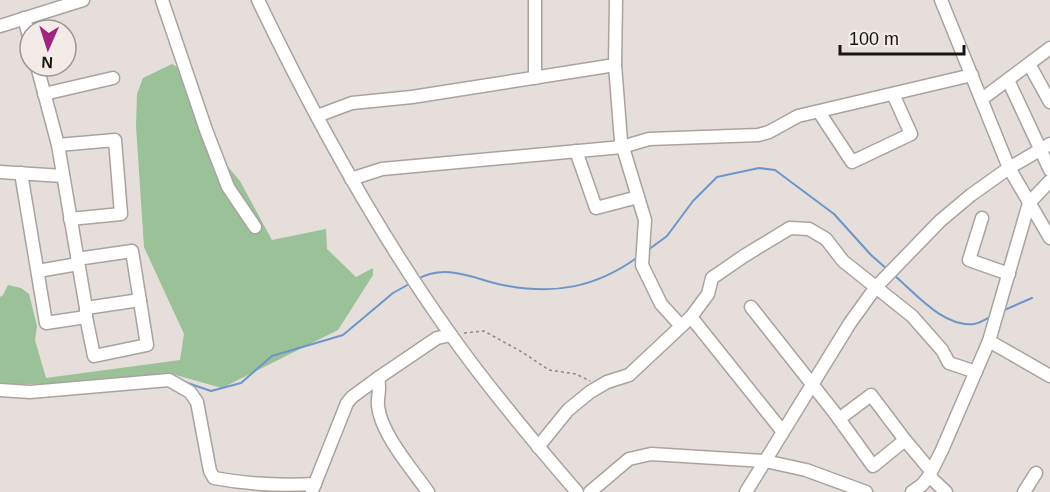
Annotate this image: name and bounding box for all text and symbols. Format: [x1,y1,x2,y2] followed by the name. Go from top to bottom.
[18,18,78,78] north arrow
[840,18,964,56] scale bar
[849,29,899,49] text: 100 m
[41,54,53,71] text: N

